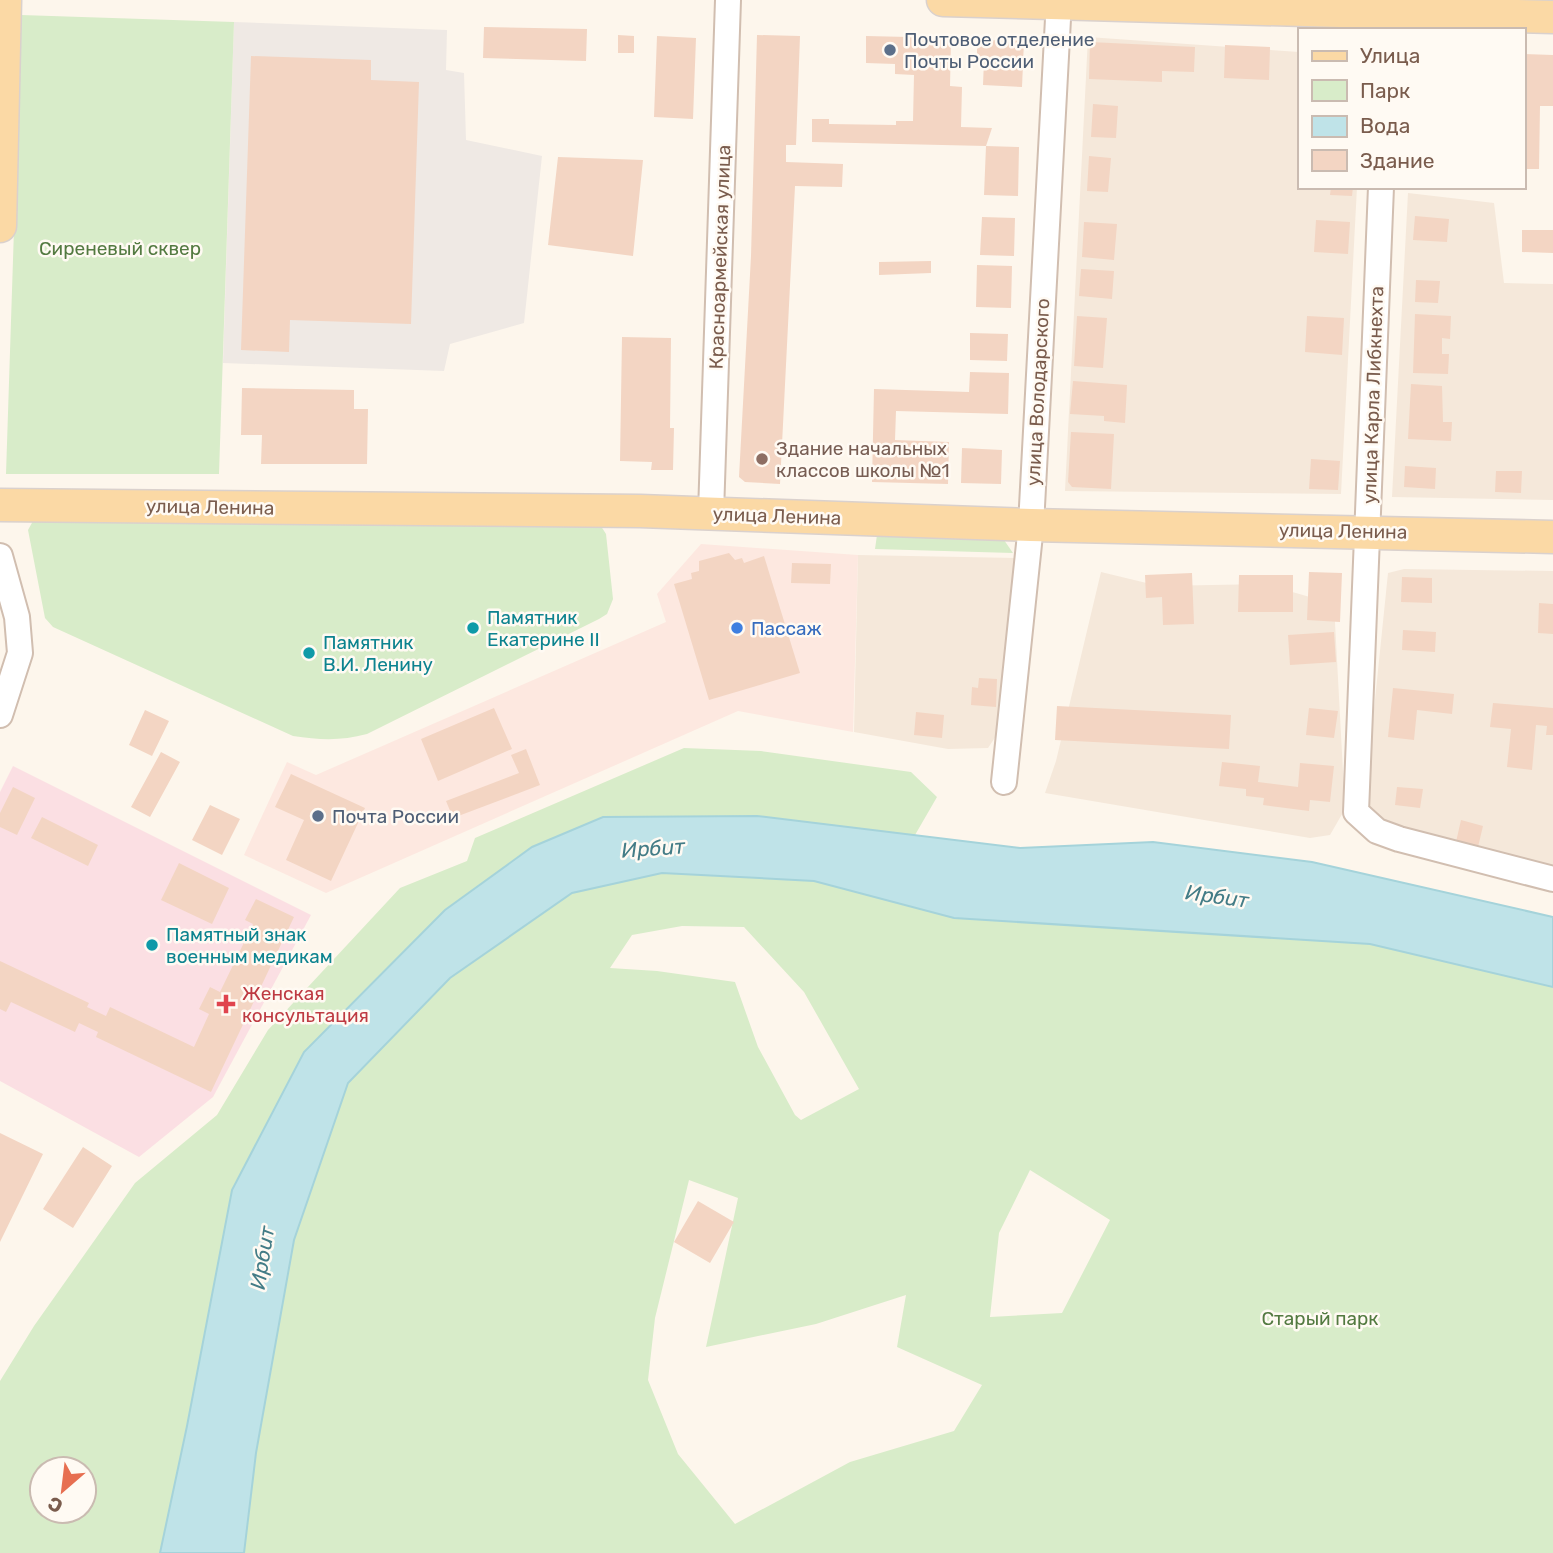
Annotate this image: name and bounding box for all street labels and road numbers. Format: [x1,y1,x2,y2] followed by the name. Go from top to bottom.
[705,144,735,370] street label: Красноармейская улица
[1358,286,1388,504] street label: улица Карла Либкнехта
[1022,298,1054,486] street label: улица Володарского
[146,494,274,520] street label: улица Ленина
[712,502,842,530] street label: улица Ленина
[1279,518,1407,544] street label: улица Ленина

